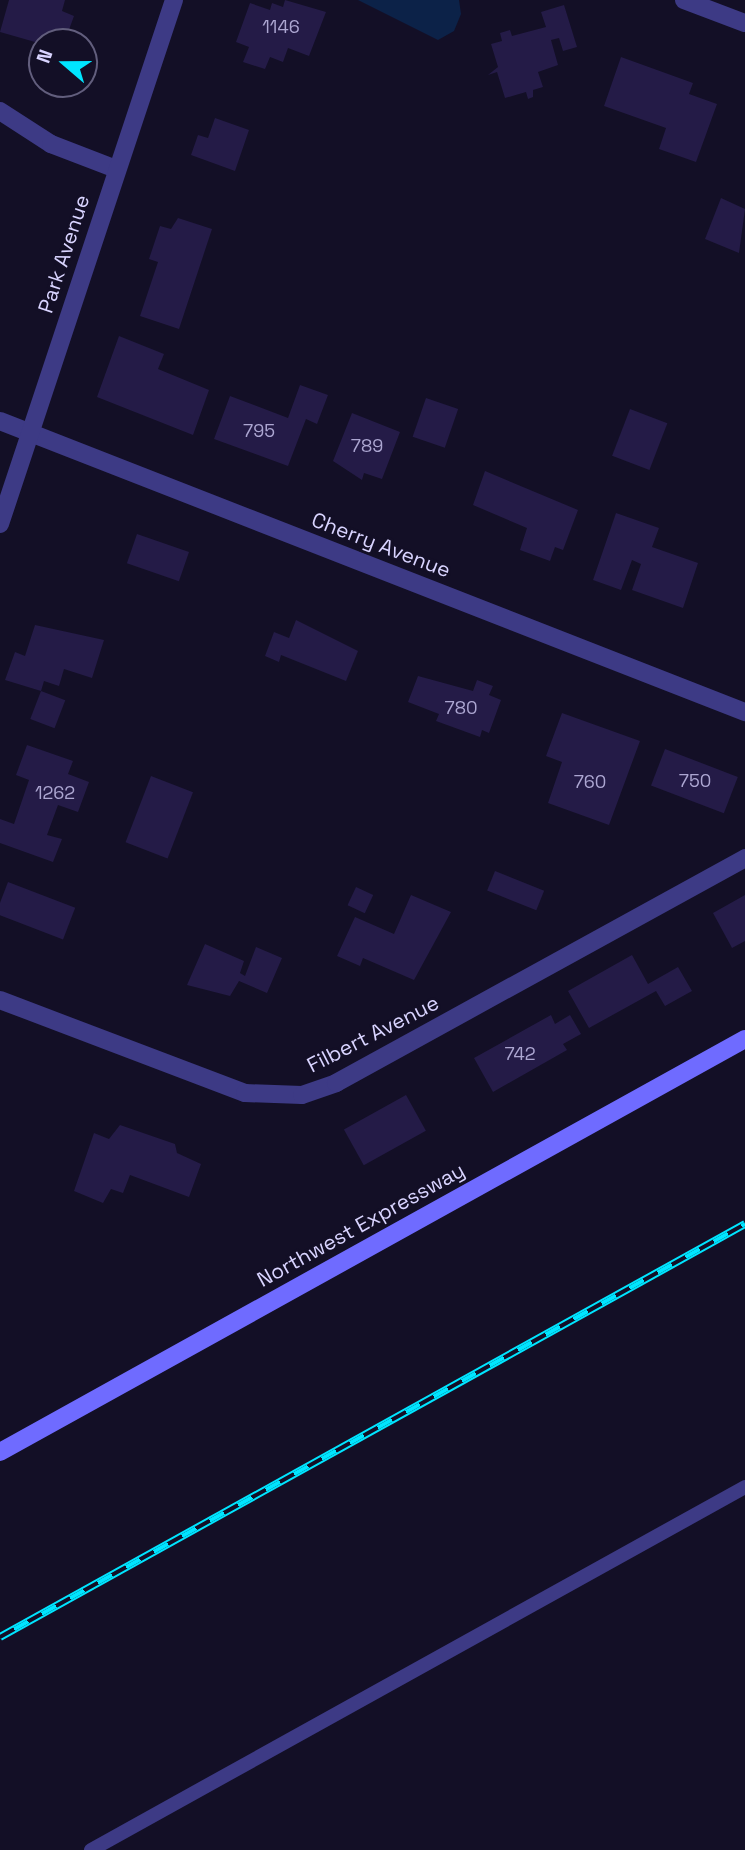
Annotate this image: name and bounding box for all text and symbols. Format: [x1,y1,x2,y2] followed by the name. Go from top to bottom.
[262,16,300,38] house number: 1146
[28,28,98,98] north arrow
[31,46,59,67] text: N
[33,192,95,316] street label: Park Avenue
[243,420,275,442] house number: 795
[351,435,383,457] house number: 789
[308,507,454,583] street label: Cherry Avenue
[445,697,477,719] house number: 780
[679,770,711,792] house number: 750
[574,771,606,793] house number: 760
[35,782,75,804] house number: 1262
[303,990,443,1078] street label: Filbert Avenue
[504,1043,536,1065] house number: 742
[253,1157,469,1293] street label: Northwest Expressway

